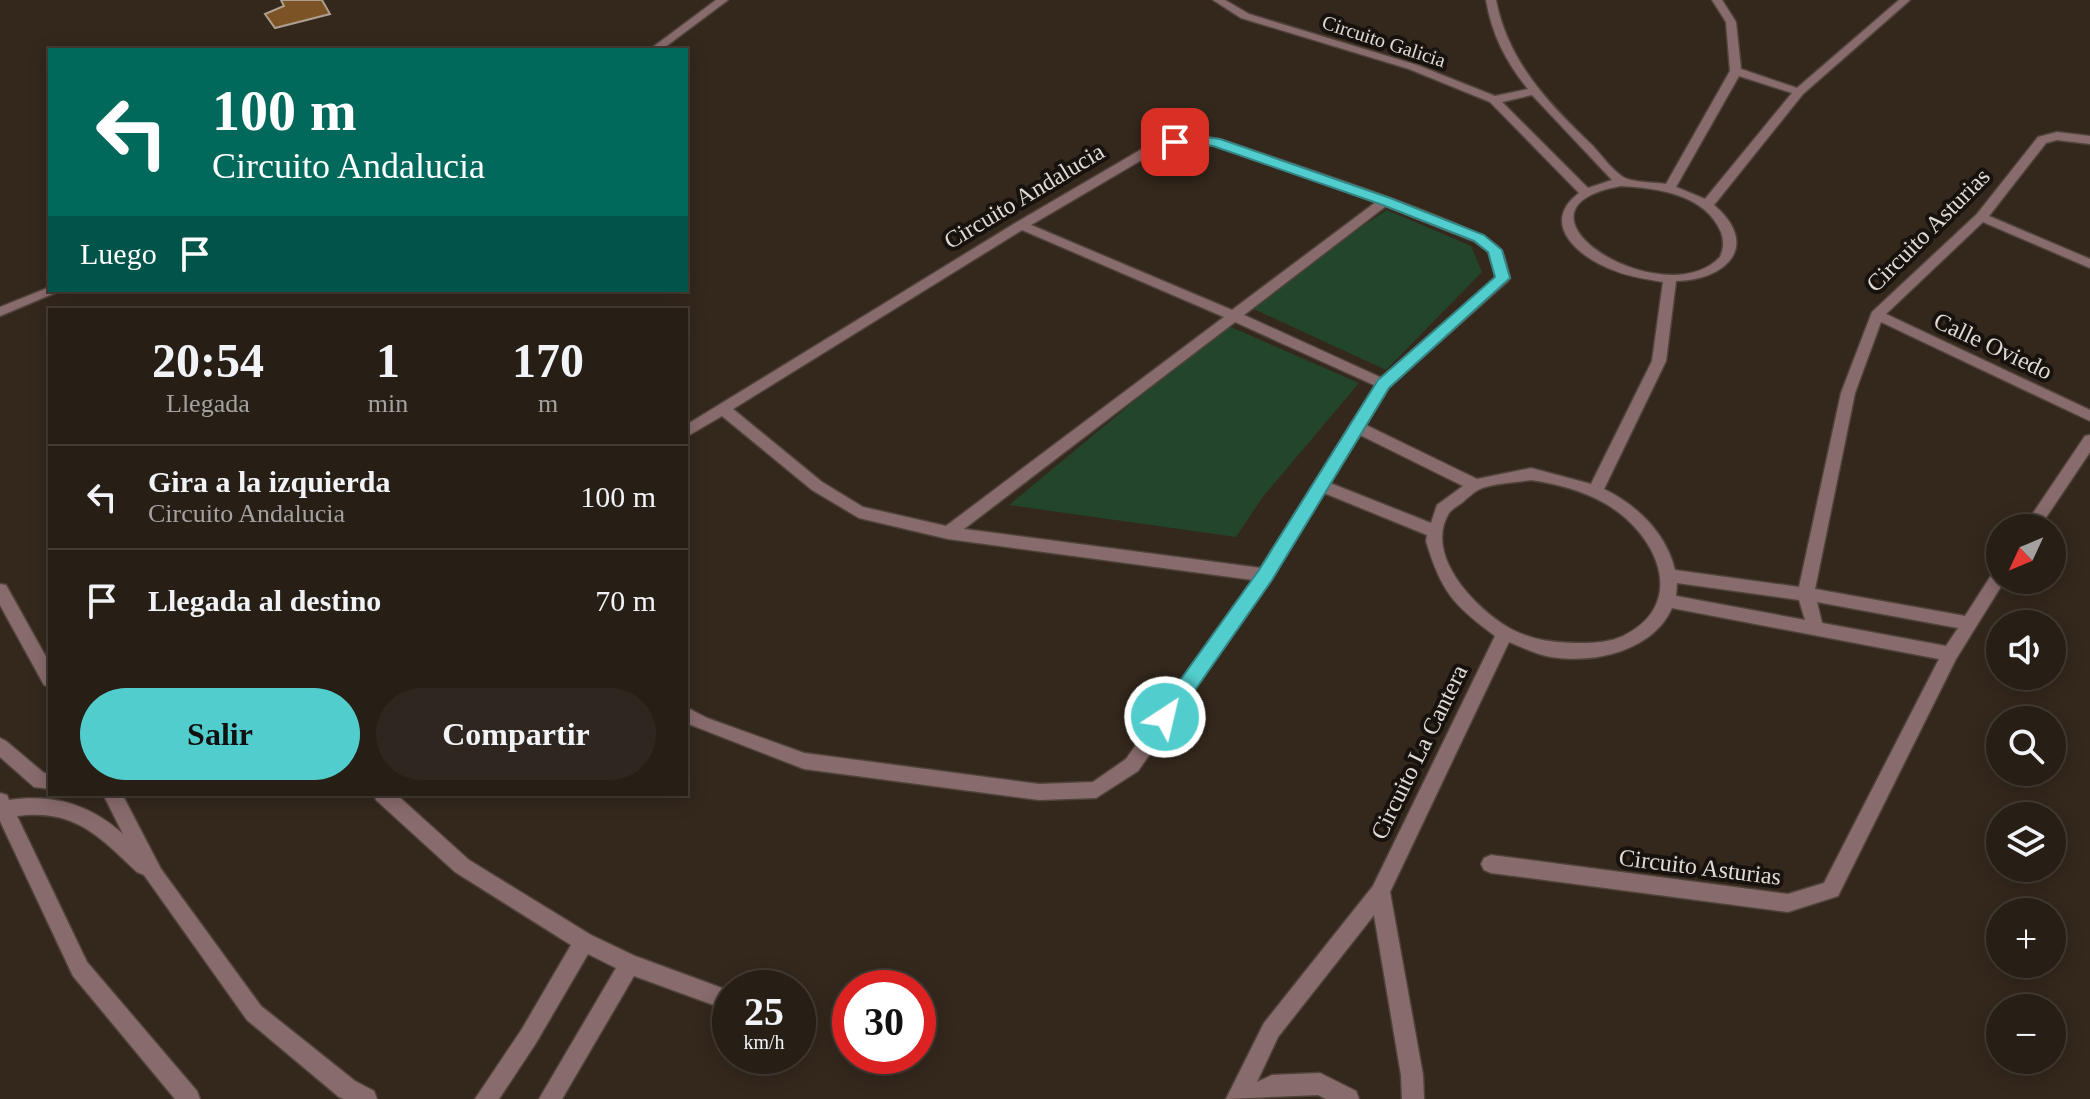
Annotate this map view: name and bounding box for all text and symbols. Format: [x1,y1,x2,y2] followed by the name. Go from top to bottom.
[1320,11,1449,71] street label: Circuito Galicia
[80,80,184,184] icon: left
[212,80,357,142] text: 100 m
[1141,108,1209,176] pin
[1153,120,1197,164] icon: arrive
[939,138,1109,254] street label: Circuito Andalucia
[212,146,485,186] text: Circuito Andalucia
[1861,163,1995,297] street label: Circuito Asturias
[173,232,217,276] icon: arrive
[80,237,157,270] text: Luego
[1930,307,2056,385] street label: Calle Oviedo
[152,334,264,387] text: 20:54
[376,334,400,387] text: 1
[512,334,584,387] text: 170
[166,389,250,418] text: Llegada
[368,389,408,418] text: min
[538,389,558,418] text: m
[148,465,391,498] text: Gira a la izquierda
[80,475,124,519] icon: left
[580,480,656,513] text: 100 m
[148,499,345,528] text: Circuito Andalucia
[1986,514,2066,594] north arrow
[1986,514,2066,1074] map controls
[80,579,124,623] icon: arrive
[148,584,381,617] text: Llegada al destino
[595,584,656,617] text: 70 m
[1986,610,2066,690] button: sound
[1366,660,1473,843] street label: Circuito La Cantera
[1123,675,1207,759] position arrow
[80,688,360,780] button: Salir
[376,688,656,780] button: Compartir
[1986,706,2066,786] button: search
[1986,802,2066,882] button: layers
[1617,844,1783,890] street label: Circuito Asturias
[1986,898,2066,978] button: +
[832,970,936,1074] speed limit sign: 30
[744,989,784,1034] text: 25
[1986,994,2066,1074] button: −
[743,1031,785,1053] text: km/h

